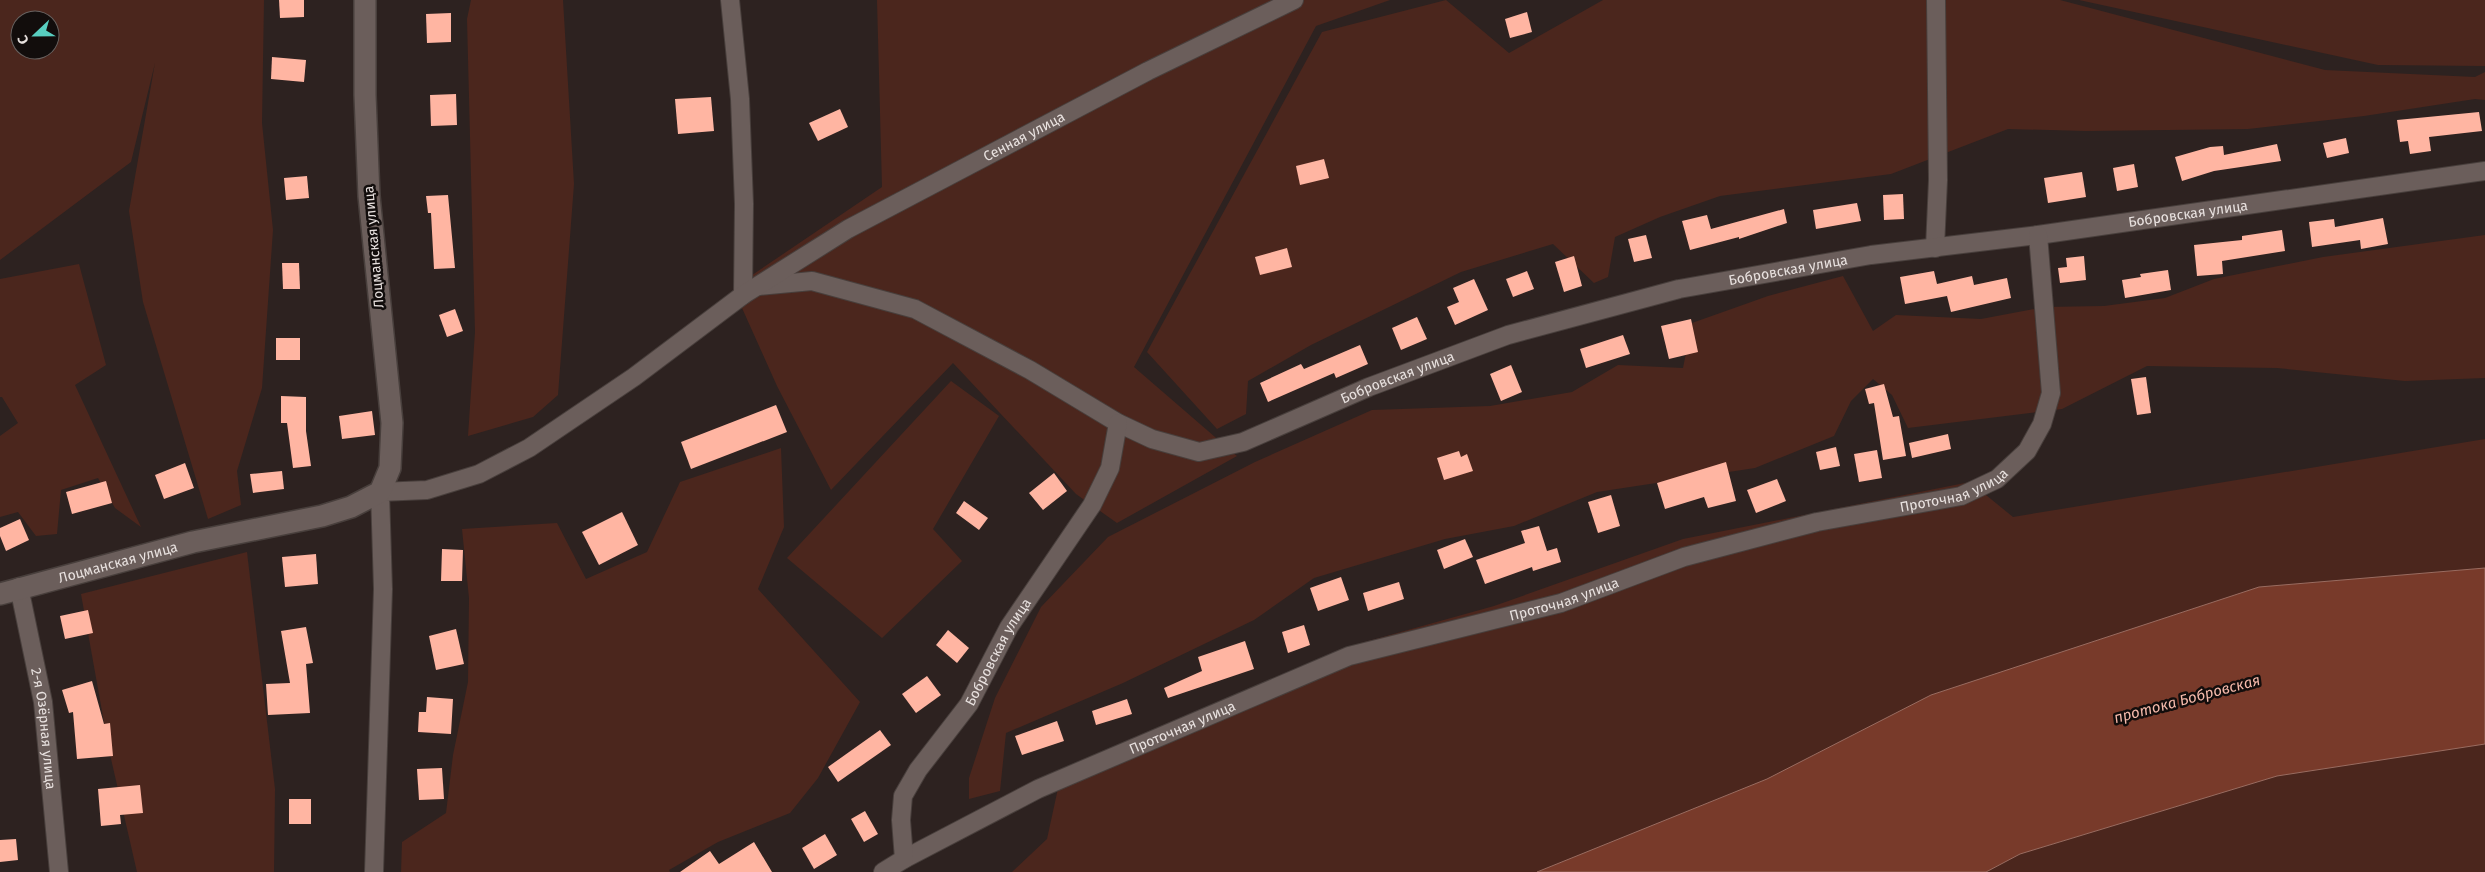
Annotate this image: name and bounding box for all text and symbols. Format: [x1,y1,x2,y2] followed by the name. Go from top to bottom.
[10,10,60,60] north arrow
[14,33,33,47] text: С
[980,108,1068,165] street label: Сенная улица
[360,185,388,309] street label: Лоцманская улица
[2127,197,2249,230] street label: Бобровская улица
[1727,251,1849,289] street label: Бобровская улица
[1338,347,1457,407] street label: Бобровская улица
[1898,465,2012,515] street label: Проточная улица
[56,538,179,586] street label: Лоцманская улица
[1508,574,1621,624] street label: Проточная улица
[961,595,1035,708] street label: Бобровская улица
[28,666,60,790] street label: 2-я Озёрная улица
[2112,671,2262,727] water label: протока Бобровская
[1126,697,1238,758] street label: Проточная улица

